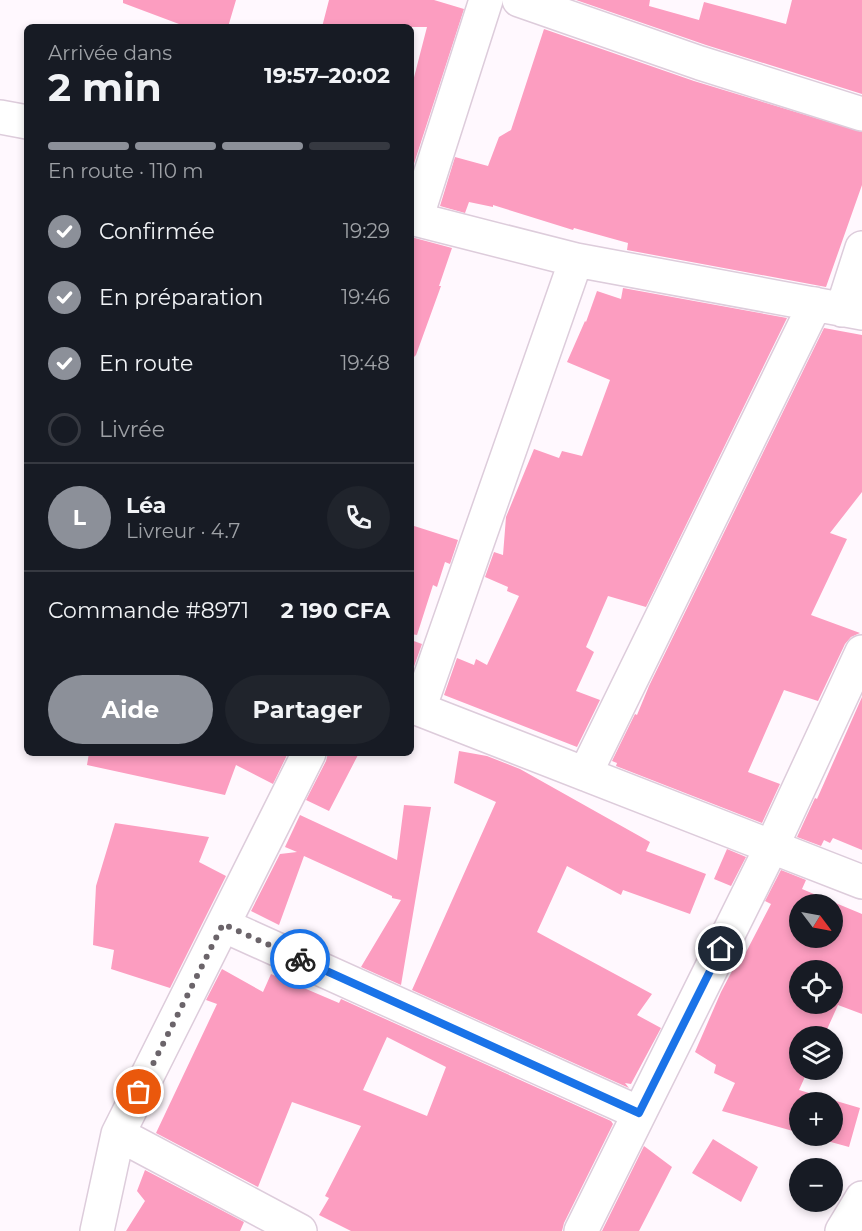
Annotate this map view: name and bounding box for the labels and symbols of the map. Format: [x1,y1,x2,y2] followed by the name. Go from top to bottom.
[789,894,843,948] north arrow
[695,923,746,974] pin
[270,929,330,989] courier
[113,1066,164,1117] pin

